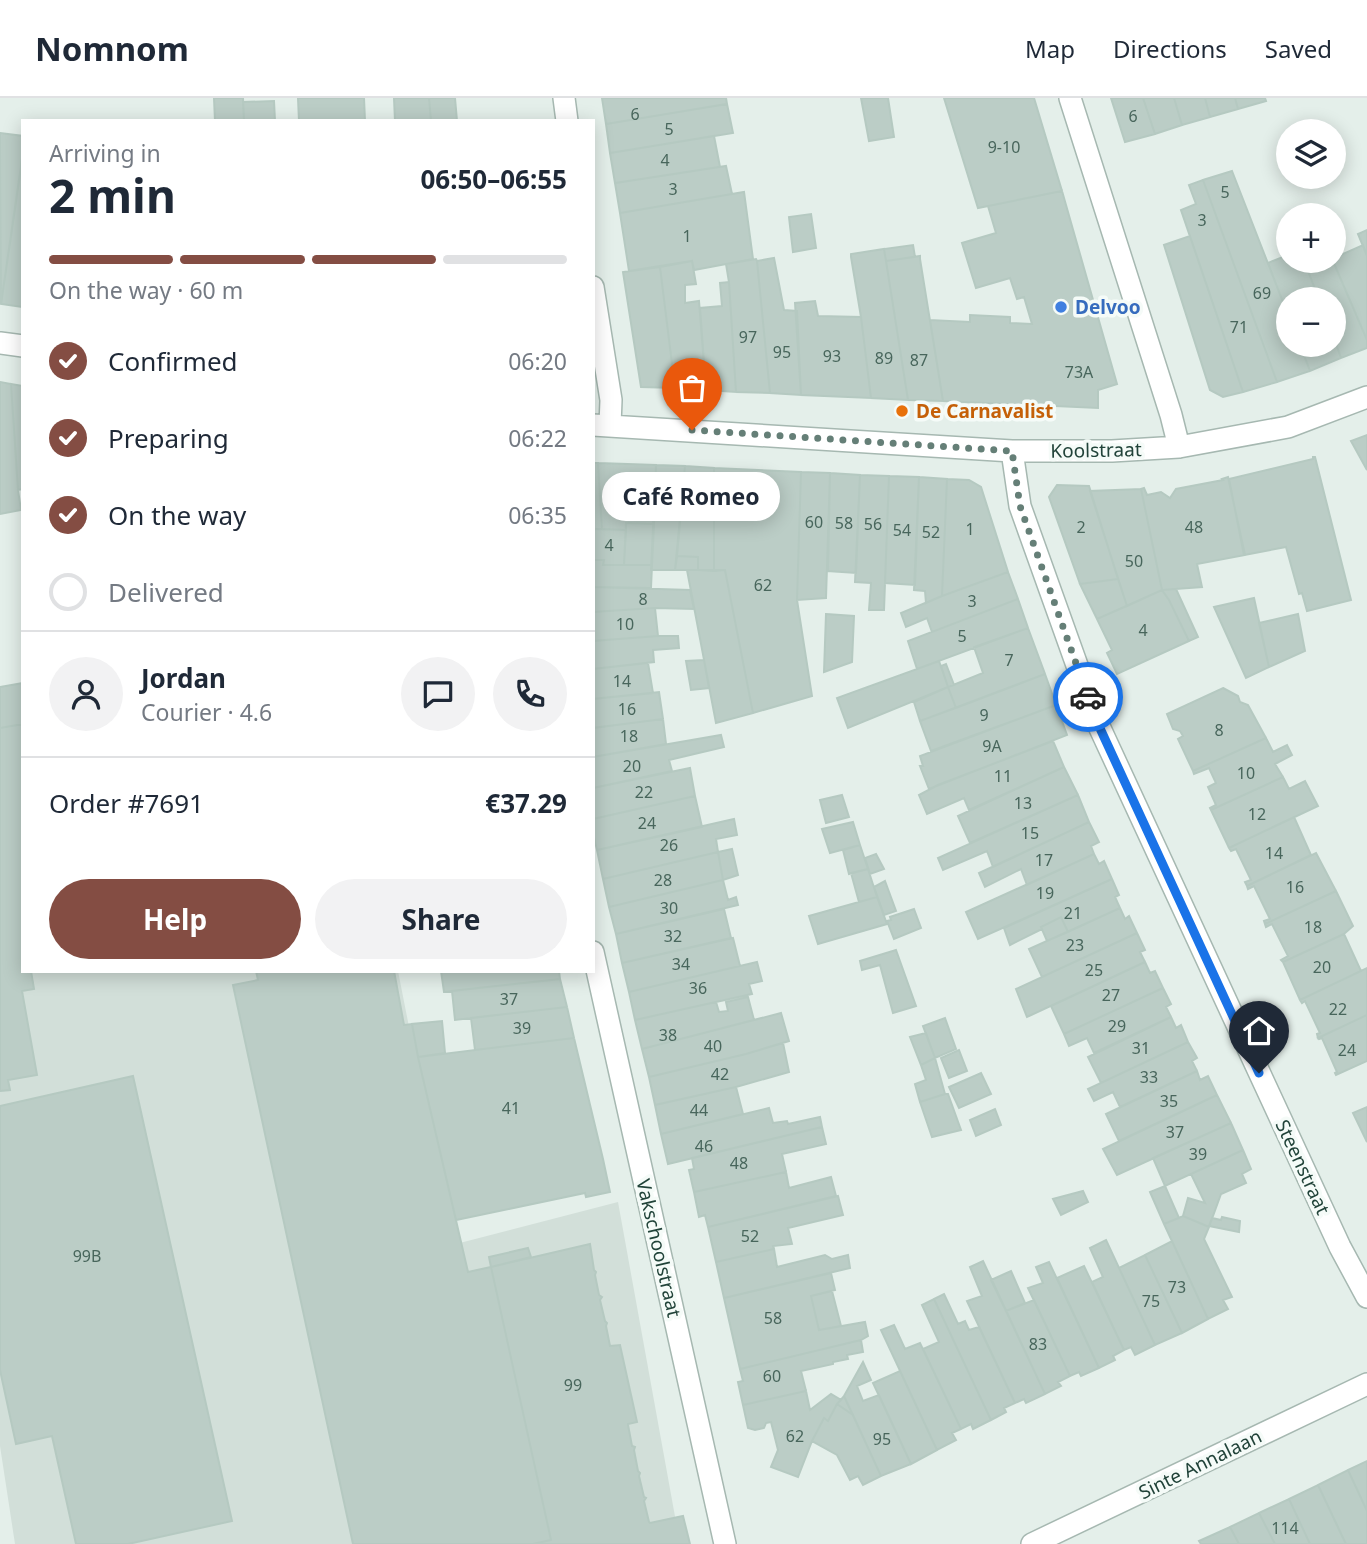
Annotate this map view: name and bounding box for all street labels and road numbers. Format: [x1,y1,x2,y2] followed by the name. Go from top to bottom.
[1050,436,1142,464] street label: Koolstraat
[1270,1115,1336,1219] street label: Steenstraat
[630,1176,688,1320] street label: Vakschoolstraat
[1134,1423,1266,1505] street label: Sinte Annalaan

